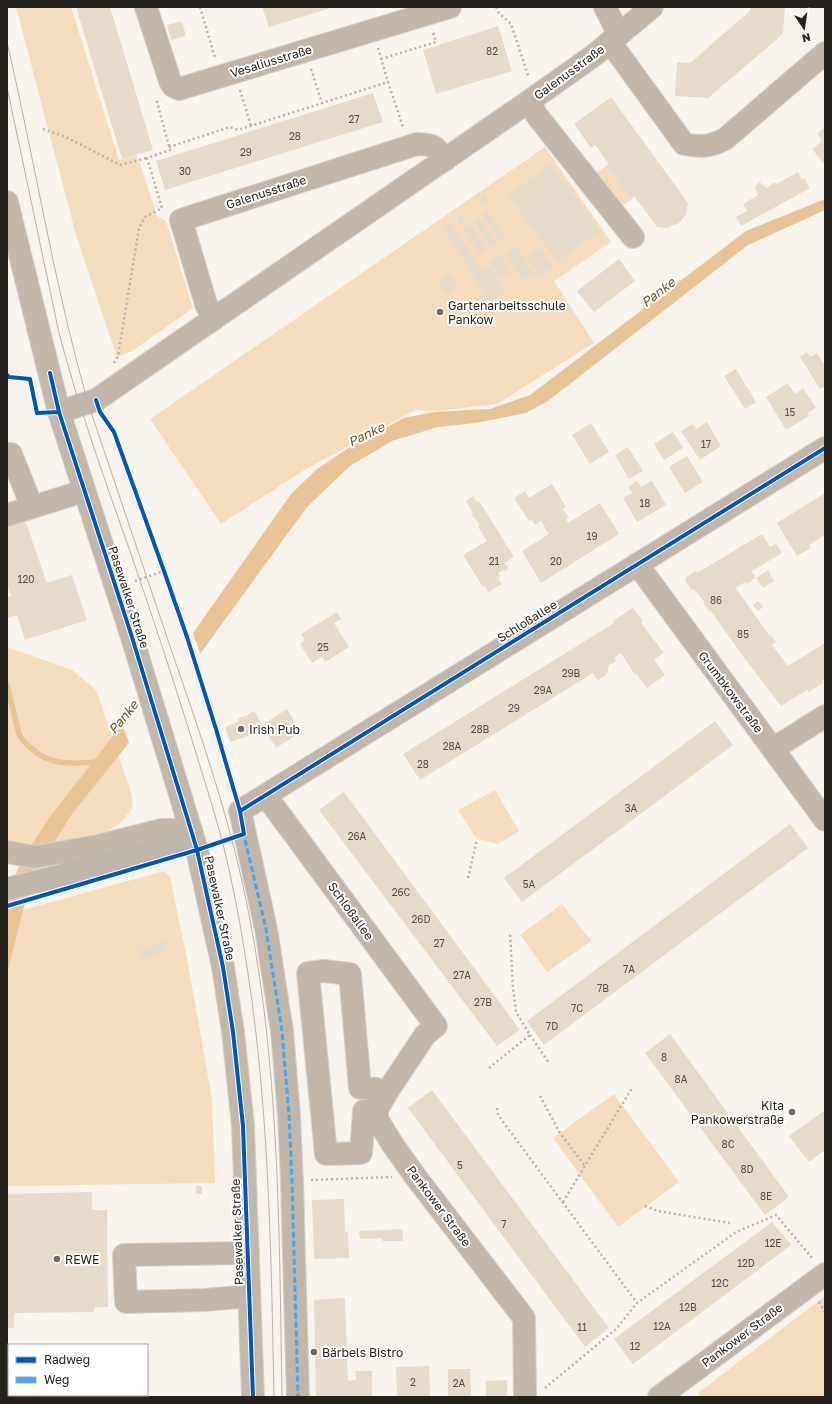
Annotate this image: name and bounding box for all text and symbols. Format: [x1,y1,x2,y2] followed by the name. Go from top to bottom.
[784,8,824,48] north arrow
[801,31,812,46] text: N
[228,41,314,81] street label: Vesaliusstraße
[531,41,607,103] street label: Galenusstraße
[486,45,498,57] house number: 82
[348,113,360,125] house number: 27
[289,130,301,142] house number: 28
[240,146,252,158] house number: 29
[179,165,191,177] house number: 30
[224,172,308,212] street label: Galenusstraße
[638,273,679,310] water label: Panke
[448,298,566,327] place label: Gartenarbeitsschule Pankow
[435,307,445,317] marker: Gartenarbeitsschule Pankow
[785,406,796,418] house number: 15
[345,418,388,450] water label: Panke
[701,438,711,450] house number: 17
[640,497,650,509] house number: 18
[587,530,597,542] house number: 19
[105,544,153,650] street label: Pasewalker Straße
[489,555,499,567] house number: 21
[550,555,562,567] house number: 20
[18,573,34,585] house number: 120
[710,594,722,606] house number: 86
[494,597,560,645] street label: Schloßallee
[737,628,749,640] house number: 85
[317,641,329,653] house number: 25
[695,648,767,736] street label: Grumbkowstraße
[562,667,581,679] house number: 29B
[534,684,553,696] house number: 29A
[105,696,142,737] water label: Panke
[508,702,520,714] house number: 29
[249,722,300,737] place label: Irish Pub
[471,723,490,735] house number: 28B
[236,724,246,734] marker: Irish Pub
[443,740,462,752] house number: 28A
[417,758,429,770] house number: 28
[625,802,638,814] house number: 3A
[348,830,367,842] house number: 26A
[202,854,238,962] street label: Pasewalker Straße
[523,878,536,890] house number: 5A
[325,879,377,943] street label: Schloßallee
[392,886,411,898] house number: 26C
[412,913,430,925] house number: 26D
[433,937,445,949] house number: 27
[623,963,635,975] house number: 7A
[453,969,471,981] house number: 27A
[597,982,609,994] house number: 7B
[474,996,492,1008] house number: 27B
[571,1002,583,1014] house number: 7C
[546,1020,558,1032] house number: 7D
[661,1051,667,1063] house number: 8
[675,1073,688,1085] house number: 8A
[691,1098,784,1127] place label: Kita Pankowerstraße
[787,1107,797,1117] marker: Kita Pankowerstraße
[722,1138,735,1150] house number: 8C
[457,1159,463,1171] house number: 5
[404,1163,474,1249] street label: Pankower Straße
[740,1163,754,1175] house number: 8D
[228,1178,246,1285] street label: Pasewalker Straße
[760,1190,772,1202] house number: 8E
[501,1218,507,1230] house number: 7
[765,1237,781,1249] house number: 12E
[65,1252,99,1267] place label: REWE
[52,1254,62,1264] marker: REWE
[737,1257,755,1269] house number: 12D
[711,1277,729,1289] house number: 12C
[699,1300,785,1370] street label: Pankower Straße
[679,1301,697,1313] house number: 12B
[653,1320,671,1332] house number: 12A
[577,1321,587,1333] house number: 11
[630,1340,641,1352] house number: 12
[8,1344,148,1396] legend
[322,1345,403,1360] place label: Bärbels Bistro
[309,1347,319,1357] marker: Bärbels Bistro
[44,1352,90,1367] text: Radweg
[44,1372,69,1387] text: Weg
[410,1376,416,1388] house number: 2
[453,1377,466,1389] house number: 2A

